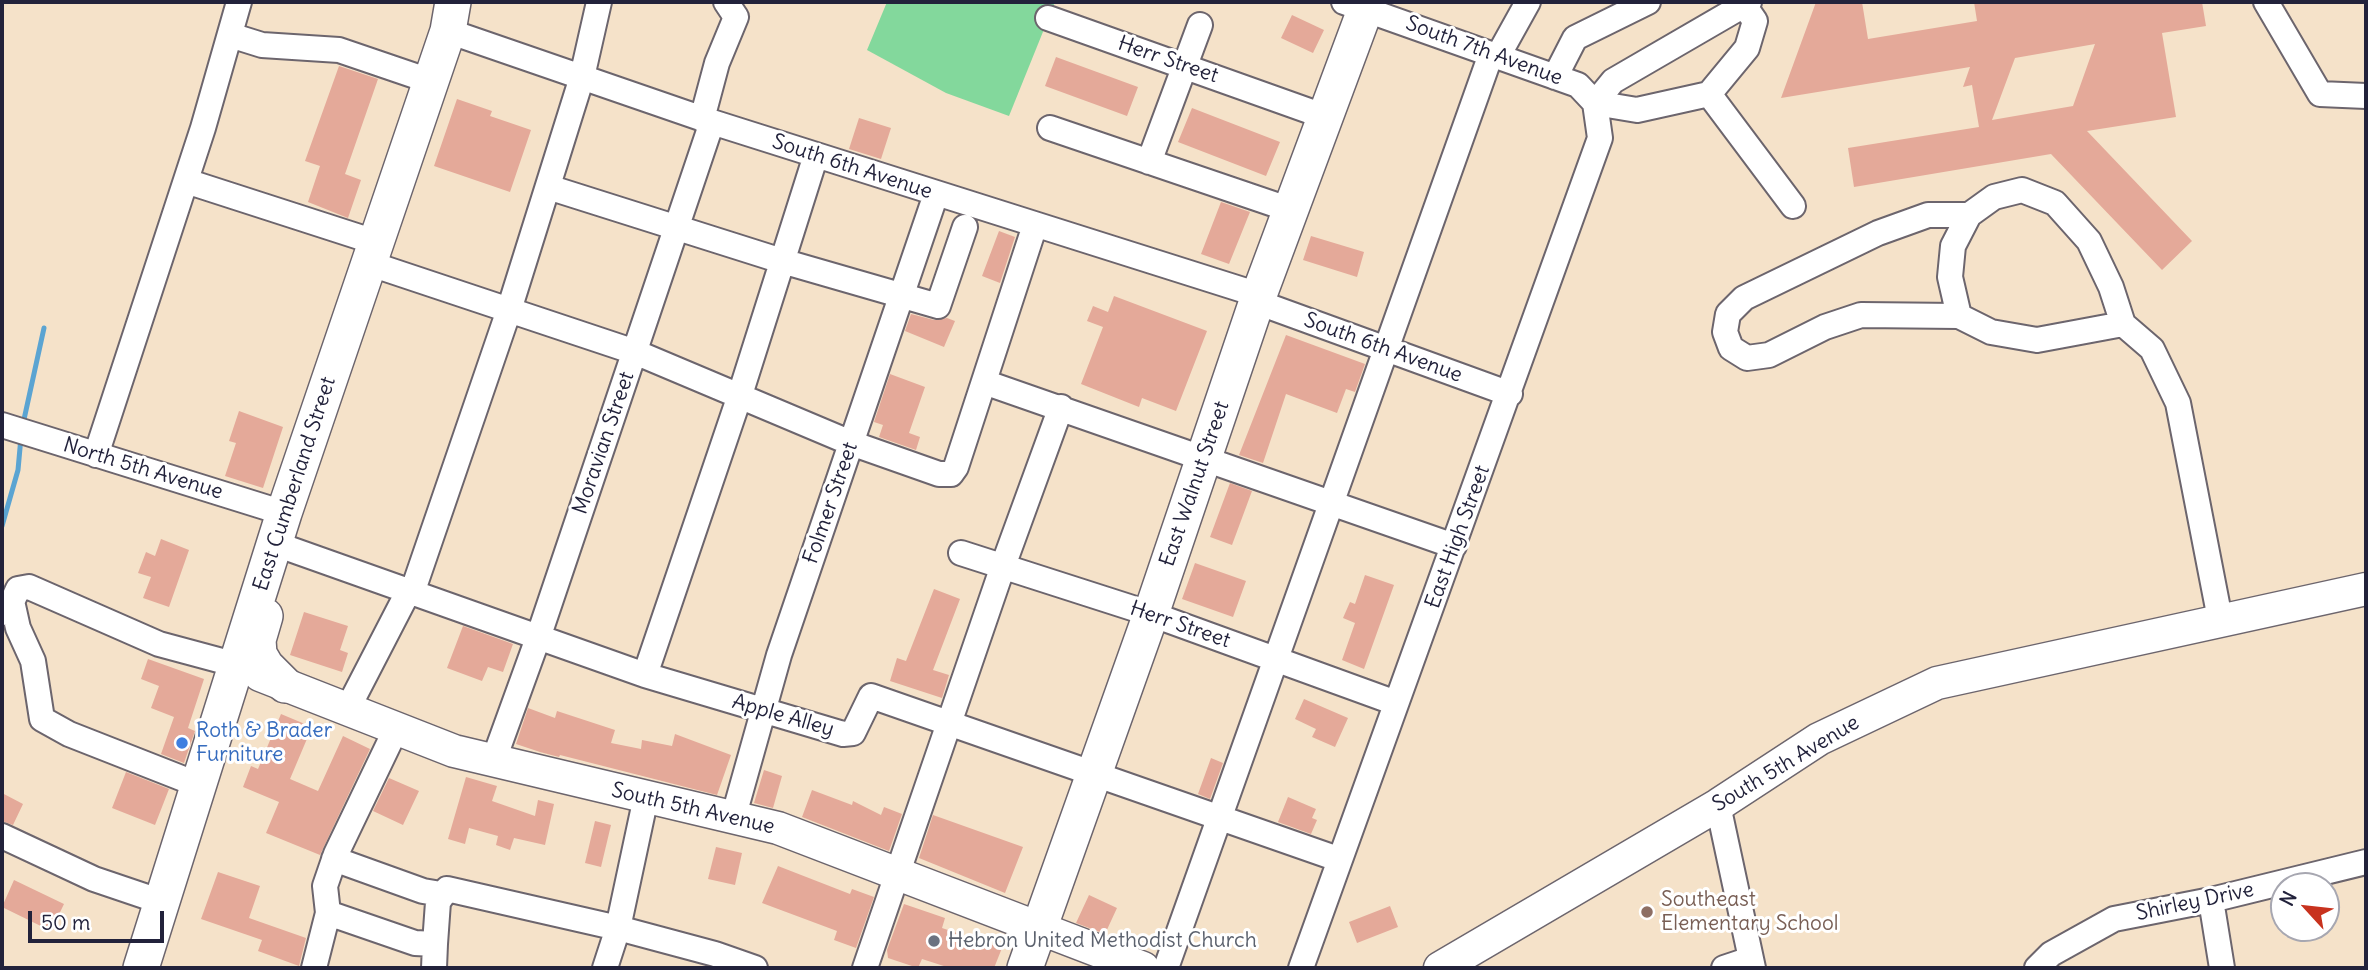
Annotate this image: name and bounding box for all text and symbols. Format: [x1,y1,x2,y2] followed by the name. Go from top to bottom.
[1402,11,1566,91] street label: South 7th Avenue
[1115,31,1221,89] street label: Herr Street
[769,129,935,205] street label: South 6th Avenue
[1300,308,1466,388] street label: South 6th Avenue
[568,368,640,518] street label: Moravian Street
[248,374,342,594] street label: East Cumberland Street
[1155,398,1235,570] street label: East Walnut Street
[60,433,226,505] street label: North 5th Avenue
[798,439,864,567] street label: Folmer Street
[1420,462,1496,612] street label: East High Street
[1127,596,1233,654] street label: Herr Street
[729,689,837,743] street label: Apple Alley
[1708,710,1864,818] street label: South 5th Avenue
[196,718,332,768] place label: Roth & Brader Furniture
[174,735,190,751] marker: Roth & Brader Furniture
[609,778,777,840] street label: South 5th Avenue
[2270,872,2340,942] north arrow
[2134,877,2256,927] street label: Shirley Drive
[1661,887,1838,937] place label: Southeast Elementary School
[2274,887,2302,910] text: N
[32,897,168,941] scale bar
[1639,904,1655,920] marker: Southeast Elementary School
[41,909,90,936] text: 50 m
[948,928,1257,954] place label: Hebron United Methodist Church
[926,933,942,949] marker: Hebron United Methodist Church

